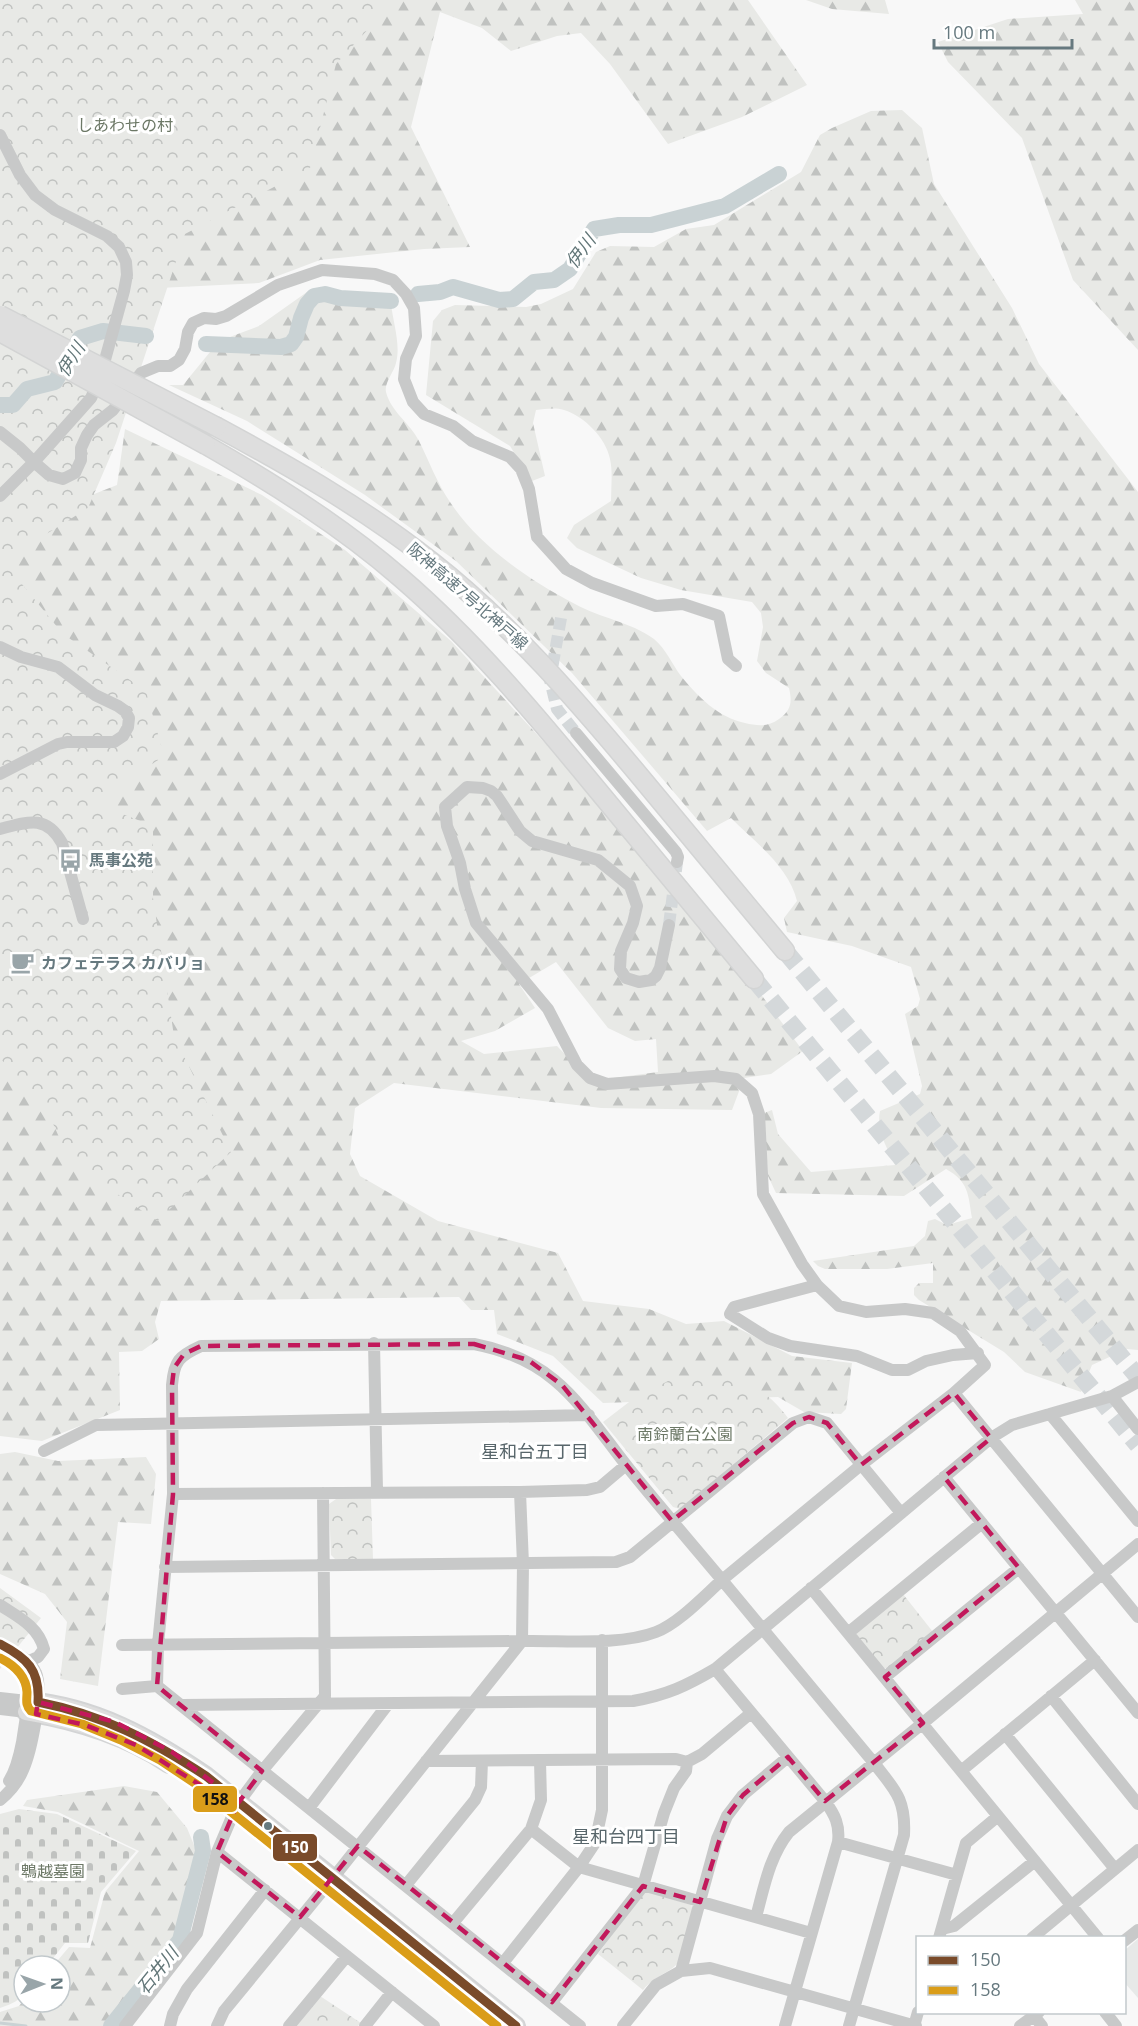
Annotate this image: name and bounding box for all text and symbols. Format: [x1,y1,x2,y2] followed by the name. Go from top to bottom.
[934,12,1072,50] scale bar
[943,20,995,44] text: 100 m
[77,114,173,136] park label: しあわせの村
[560,228,601,273] water label: 伊川
[50,336,91,381] water label: 伊川
[403,537,533,655] street label: 阪神高速7号北神戸線
[58,847,84,873] bus stop icon: 馬事公苑
[89,849,153,871] place label: 馬事公苑
[10,950,36,976] cafe icon: カフェテラス カバリョ
[41,952,205,974] place label: カフェテラス カバリョ
[637,1423,733,1445] park label: 南鈴蘭台公園
[481,1439,589,1463] district label: 星和台五丁目
[192,1785,238,1813] line badge: 158
[201,1788,229,1810] text: 158
[262,1820,274,1832] unlabelled marker
[572,1824,680,1848] district label: 星和台四丁目
[272,1833,318,1862] line badge: 150
[281,1836,309,1858] text: 150
[21,1860,85,1882] park label: 鵯越墓園
[916,1936,1126,2014] legend
[131,1940,185,1999] water label: 石井川
[970,1947,1001,1971] text: 150
[12,1954,72,2014] north arrow
[46,1977,68,1990] text: N
[970,1977,1001,2001] text: 158

